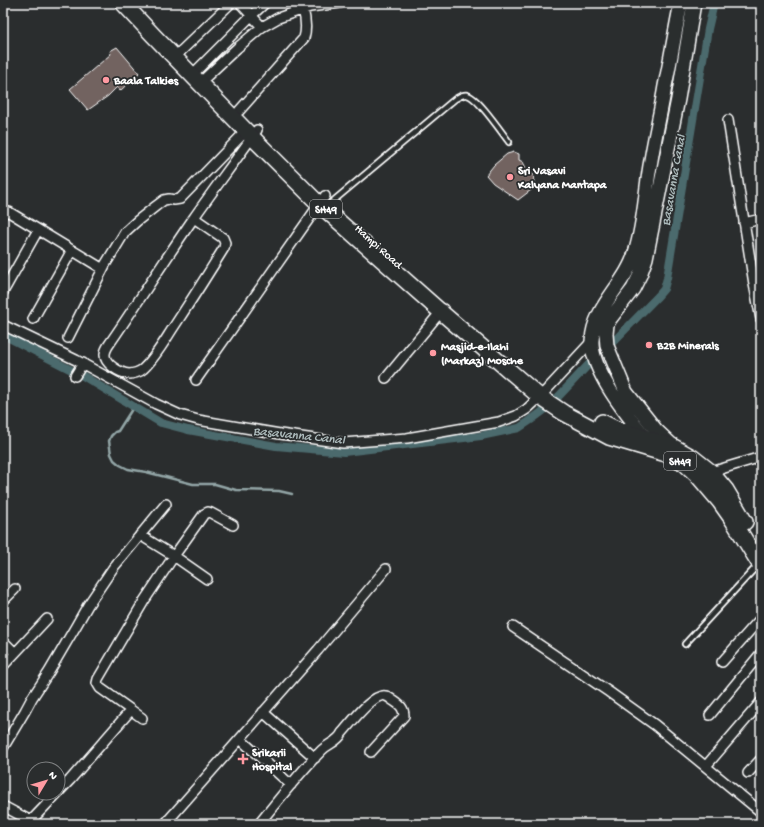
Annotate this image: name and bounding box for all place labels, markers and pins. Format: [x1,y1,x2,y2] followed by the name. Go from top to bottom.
[101,75,111,85] marker: Baala Talkies
[113,75,179,89] place label: Baala Talkies
[517,165,608,193] place label: Sri Vasavi Kalyana Mantapa
[505,172,515,182] marker: Sri Vasavi Kalyana Mantapa
[644,340,654,350] marker: B2B Minerals
[656,340,719,354] place label: B2B Minerals
[441,341,524,369] place label: Masjid-e-Ilahi (Markaz) Mosche
[428,348,438,358] marker: Masjid-e-Ilahi (Markaz) Mosche
[252,747,293,775] place label: Srikarii Hospital
[237,753,249,765] marker: Srikarii Hospital

